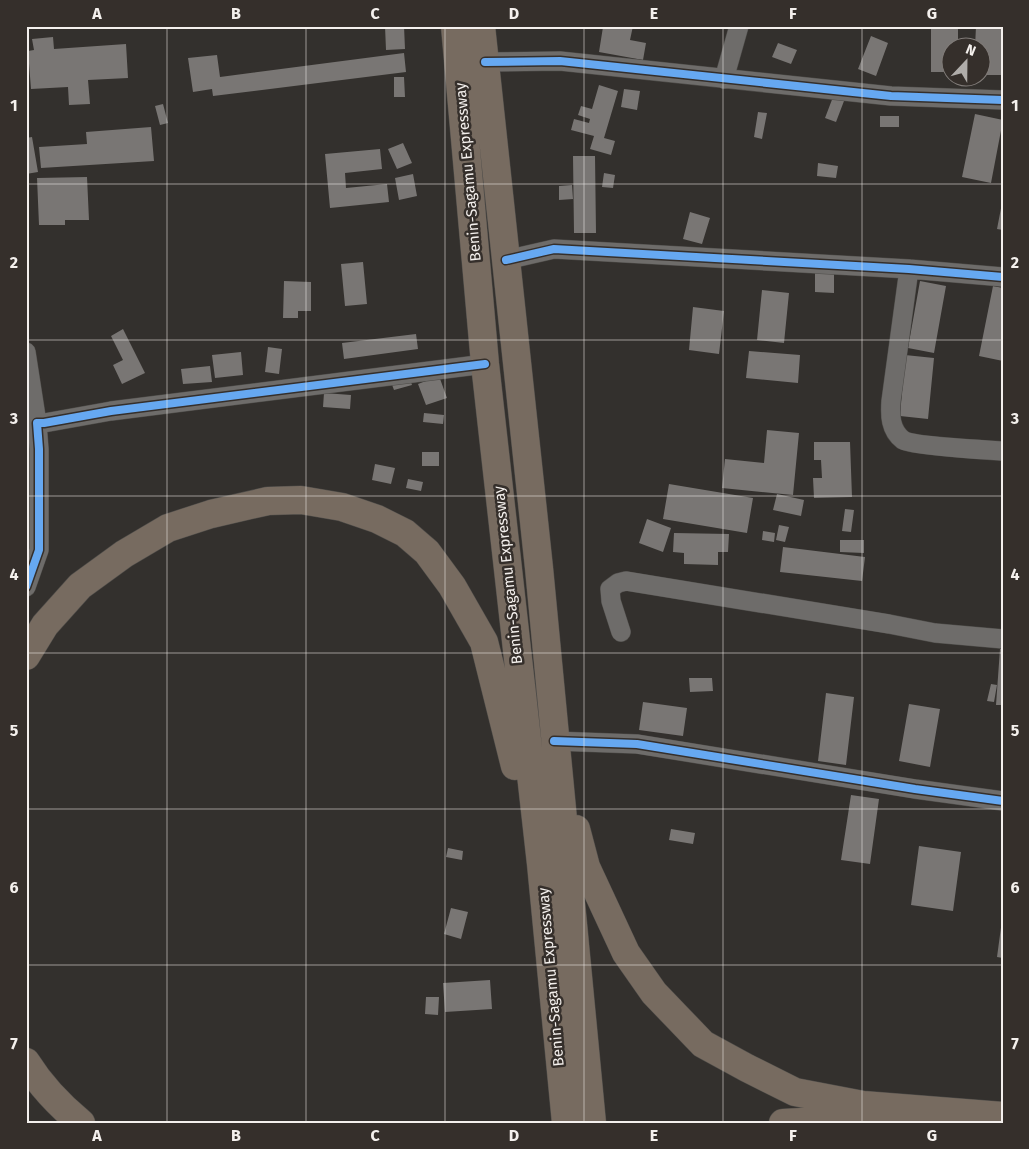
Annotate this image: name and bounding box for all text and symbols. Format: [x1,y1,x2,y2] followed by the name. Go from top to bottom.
[91,4,102,23] text: A
[231,4,241,23] text: B
[370,4,380,23] text: C
[509,4,519,23] text: D
[650,4,658,23] text: E
[789,4,797,23] text: F
[927,4,937,23] text: G
[942,38,992,88] north arrow
[963,41,978,60] text: N
[451,81,485,262] street label: Benin-Sagamu Expressway
[10,96,18,115] text: 1
[1011,96,1019,115] text: 1
[10,253,18,272] text: 2
[1011,253,1019,272] text: 2
[9,409,18,428] text: 3
[1010,409,1019,428] text: 3
[490,484,526,665] street label: Benin-Sagamu Expressway
[9,565,19,584] text: 4
[1010,565,1020,584] text: 4
[10,721,19,740] text: 5
[1011,721,1020,740] text: 5
[9,878,19,897] text: 6
[1010,878,1020,897] text: 6
[534,886,568,1067] street label: Benin-Sagamu Expressway
[10,1034,18,1053] text: 7
[1011,1034,1019,1053] text: 7
[91,1126,102,1145] text: A
[231,1126,241,1145] text: B
[370,1126,380,1145] text: C
[509,1126,519,1145] text: D
[650,1126,658,1145] text: E
[789,1126,797,1145] text: F
[927,1126,937,1145] text: G

